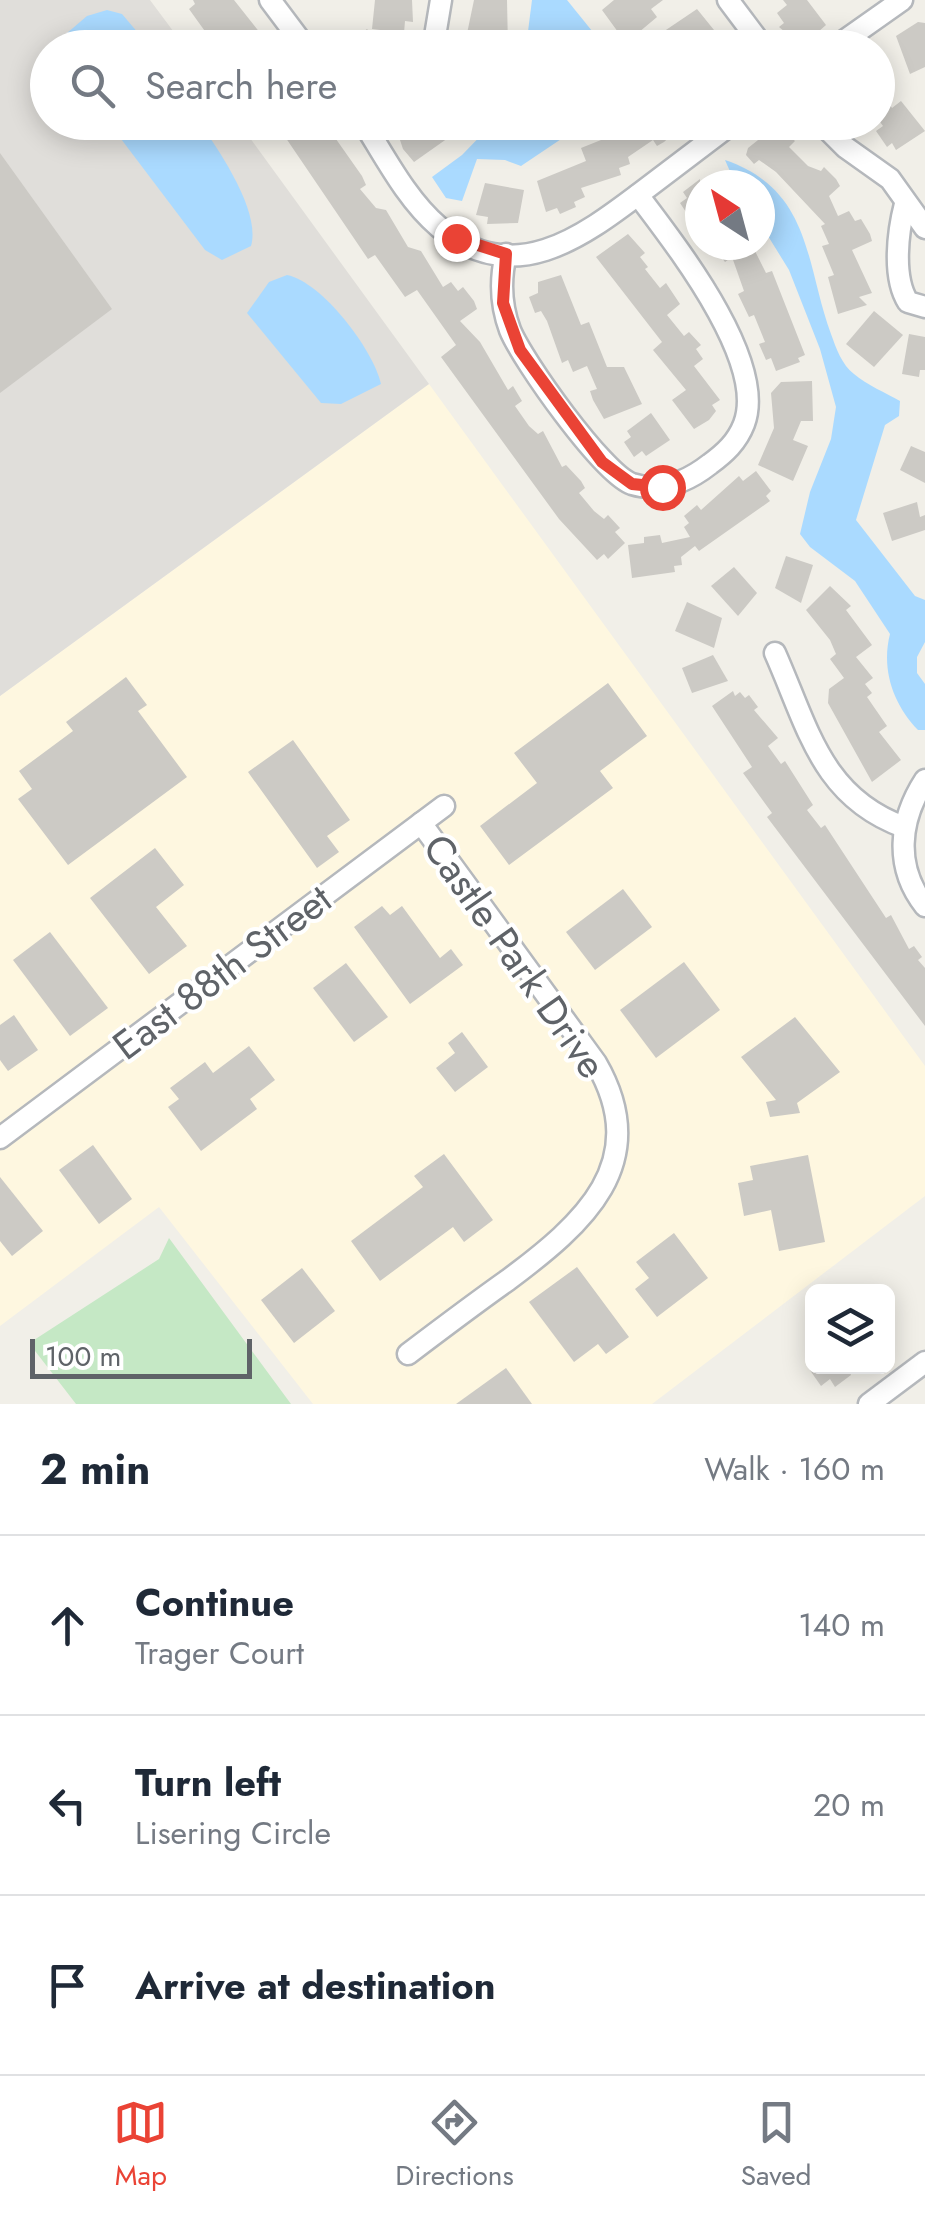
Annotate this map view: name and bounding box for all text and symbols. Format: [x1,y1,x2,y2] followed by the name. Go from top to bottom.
[30,30,895,140] search box
[65,58,120,113] icon: search
[145,58,337,113] text: Search here
[685,170,775,260] north arrow
[434,216,480,262] route end
[640,465,686,511] route start
[409,822,621,1090] street label: Castle Park Drive
[100,870,344,1074] street label: East 88th Street
[805,1284,895,1374] map controls
[805,1284,895,1374] button: layers
[30,1334,252,1378] scale bar
[45,1336,121,1377] text: 100 m
[40,1439,150,1500] text: 2 min
[704,1446,885,1492] text: Walk · 160 m
[135,1575,294,1630] text: Continue
[40,1598,95,1653] icon: ahead
[798,1602,885,1648] text: 140 m
[135,1630,304,1676] text: Trager Court
[135,1755,281,1810] text: Turn left
[40,1778,95,1833] icon: left
[813,1782,885,1828] text: 20 m
[135,1810,331,1856] text: Lisering Circle
[40,1958,95,2013] icon: arrive
[135,1958,496,2013] text: Arrive at destination
[113,2095,168,2196] tab: Map
[395,2095,514,2196] tab: Directions
[741,2095,812,2196] tab: Saved

